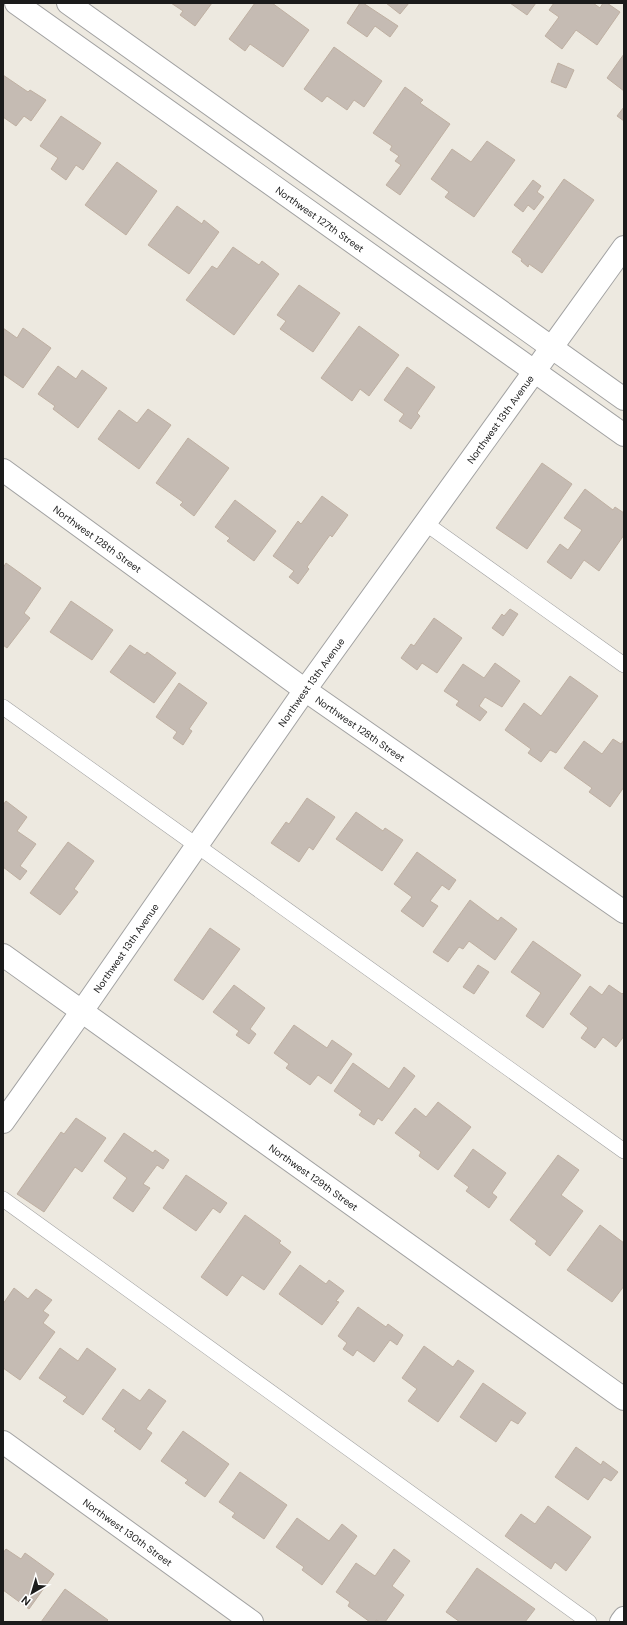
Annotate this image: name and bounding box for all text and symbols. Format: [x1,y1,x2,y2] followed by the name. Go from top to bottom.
[273,183,367,255] street label: Northwest 127th Street
[464,372,537,466] street label: Northwest 13th Avenue
[51,502,144,575] street label: Northwest 128th Street
[275,635,347,729] street label: Northwest 13th Avenue
[313,693,408,764] street label: Northwest 128th Street
[90,900,162,995] street label: Northwest 13th Avenue
[267,1141,361,1214] street label: Northwest 129th Street
[80,1495,175,1569] street label: Northwest 130th Street
[12,1573,52,1613] north arrow
[18,1593,33,1609] text: N

